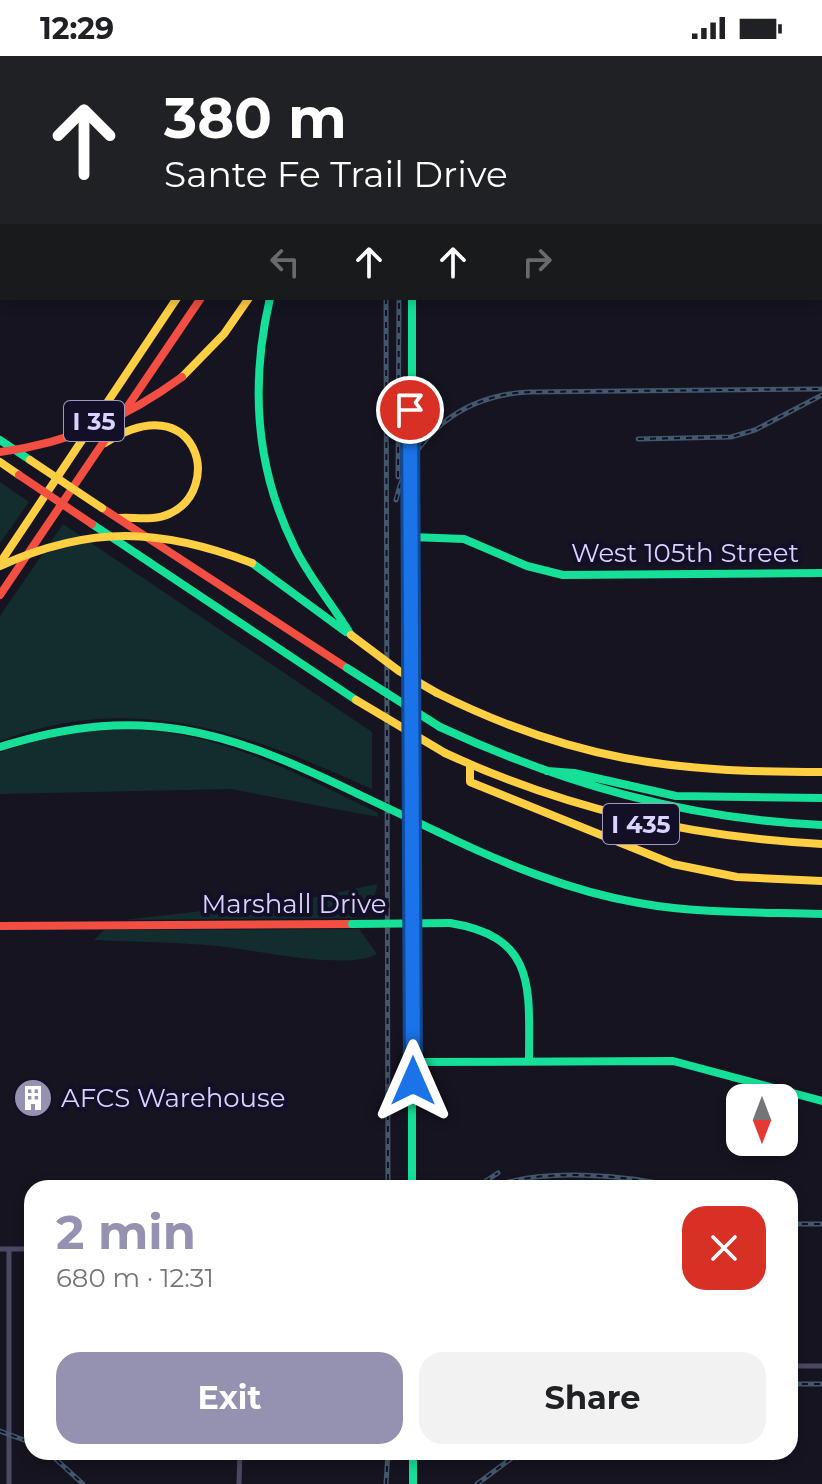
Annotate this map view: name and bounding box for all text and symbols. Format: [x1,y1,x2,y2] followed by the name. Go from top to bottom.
[40,10,114,47] text: 12:29
[164,84,347,152] text: 380 m
[32,88,136,192] icon: ahead
[164,152,508,196] text: Sante Fe Trail Drive
[263,240,307,284] icon: left
[347,240,391,284] icon: ahead
[431,240,475,284] icon: ahead
[515,240,559,284] icon: right
[376,376,444,444] pin
[388,388,432,432] icon: arrive
[64,401,124,441] road number: I 35
[571,537,799,569] street label: West 105th Street
[603,804,679,844] road number: I 435
[201,888,387,920] street label: Marshall Drive
[371,1039,455,1123] position arrow
[12,1077,54,1119] building icon: AFCS Warehouse
[61,1082,285,1114] place label: AFCS Warehouse
[726,1084,798,1156] north arrow
[726,1084,798,1156] map controls
[56,1203,196,1261] text: 2 min
[682,1206,766,1290] button: close
[56,1262,214,1294] text: 680 m · 12:31
[56,1352,403,1444] button: Exit
[419,1352,766,1444] button: Share

